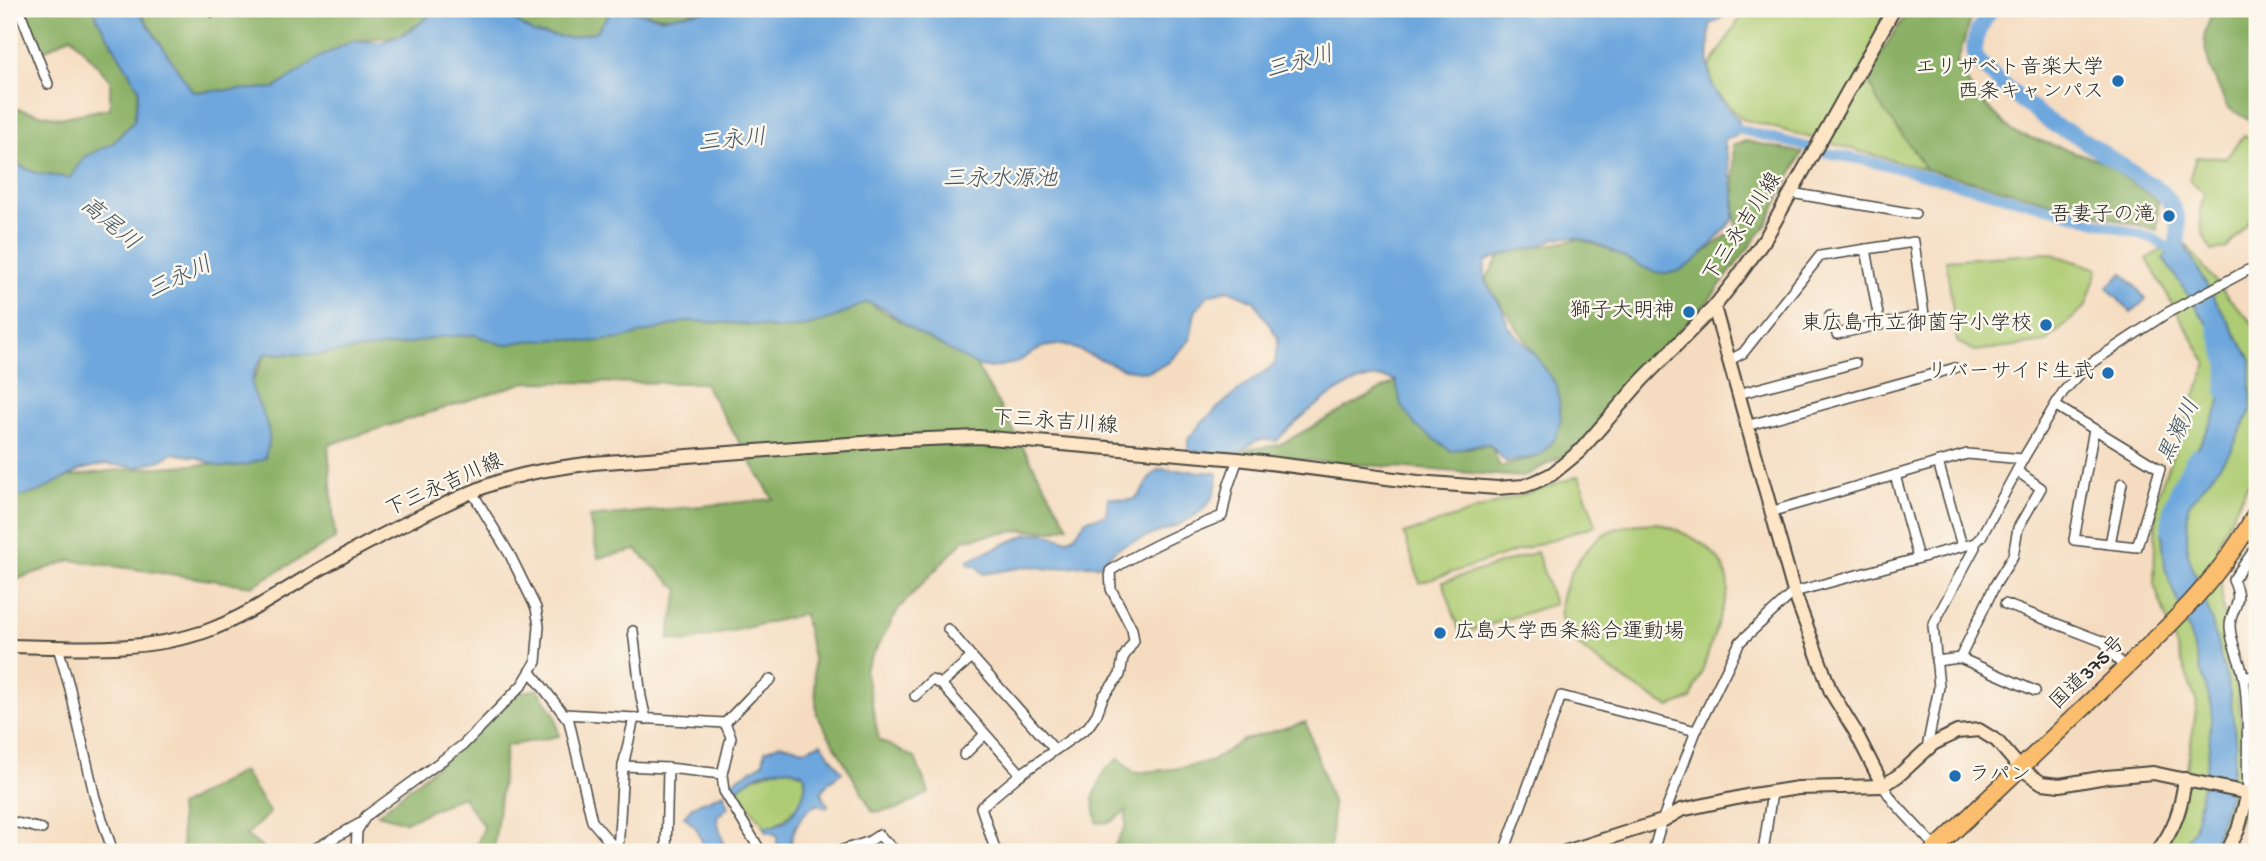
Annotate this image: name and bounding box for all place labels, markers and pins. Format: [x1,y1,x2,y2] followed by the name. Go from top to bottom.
[1915,55,2104,106] place label: エリザベト音楽大学 西条キャンパス
[2110,73,2126,89] marker: エリザベト音楽大学 西条キャンパス
[2050,203,2155,229] place label: 吾妻子の滝
[2161,208,2177,224] marker: 吾妻子の滝
[1570,299,1675,325] place label: 獅子大明神
[1681,304,1697,320] marker: 獅子大明神
[1801,311,2032,338] place label: 東広島市立御薗宇小学校
[2038,317,2054,333] marker: 東広島市立御薗宇小学校
[1926,359,2094,386] place label: リバーサイド生武
[2100,365,2116,381] marker: リバーサイド生武
[1454,620,1685,646] place label: 広島大学西条総合運動場
[1432,625,1448,641] marker: 広島大学西条総合運動場
[1969,764,2031,789] place label: ラパン
[1947,768,1963,784] marker: ラパン

